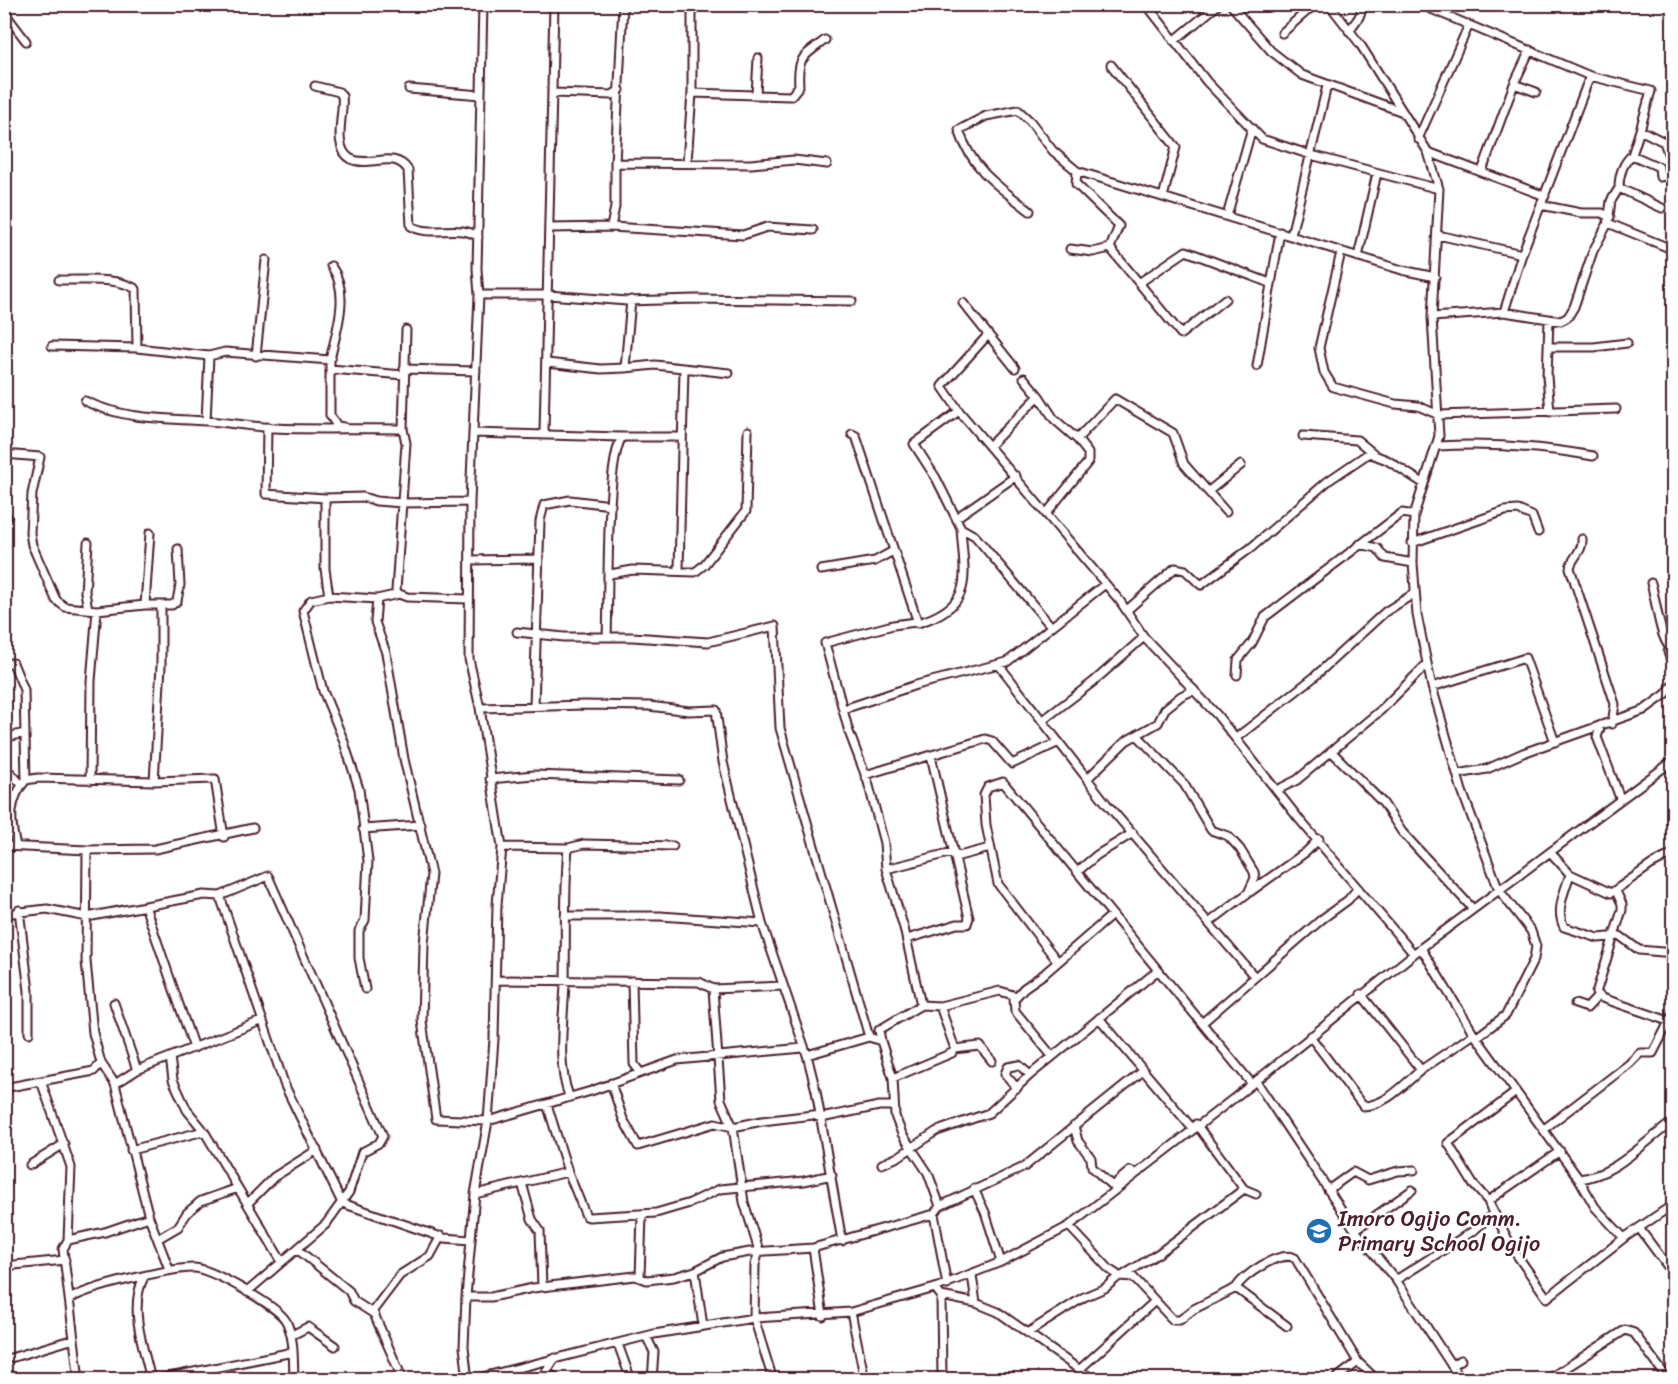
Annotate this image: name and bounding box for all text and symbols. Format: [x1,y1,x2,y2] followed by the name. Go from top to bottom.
[1337,1199,1540,1263] place label: Imoro Ogijo Comm. Primary School Ogijo
[1304,1216,1334,1246] school or university icon: Imoro Ogijo Comm. Primary School Ogijo

